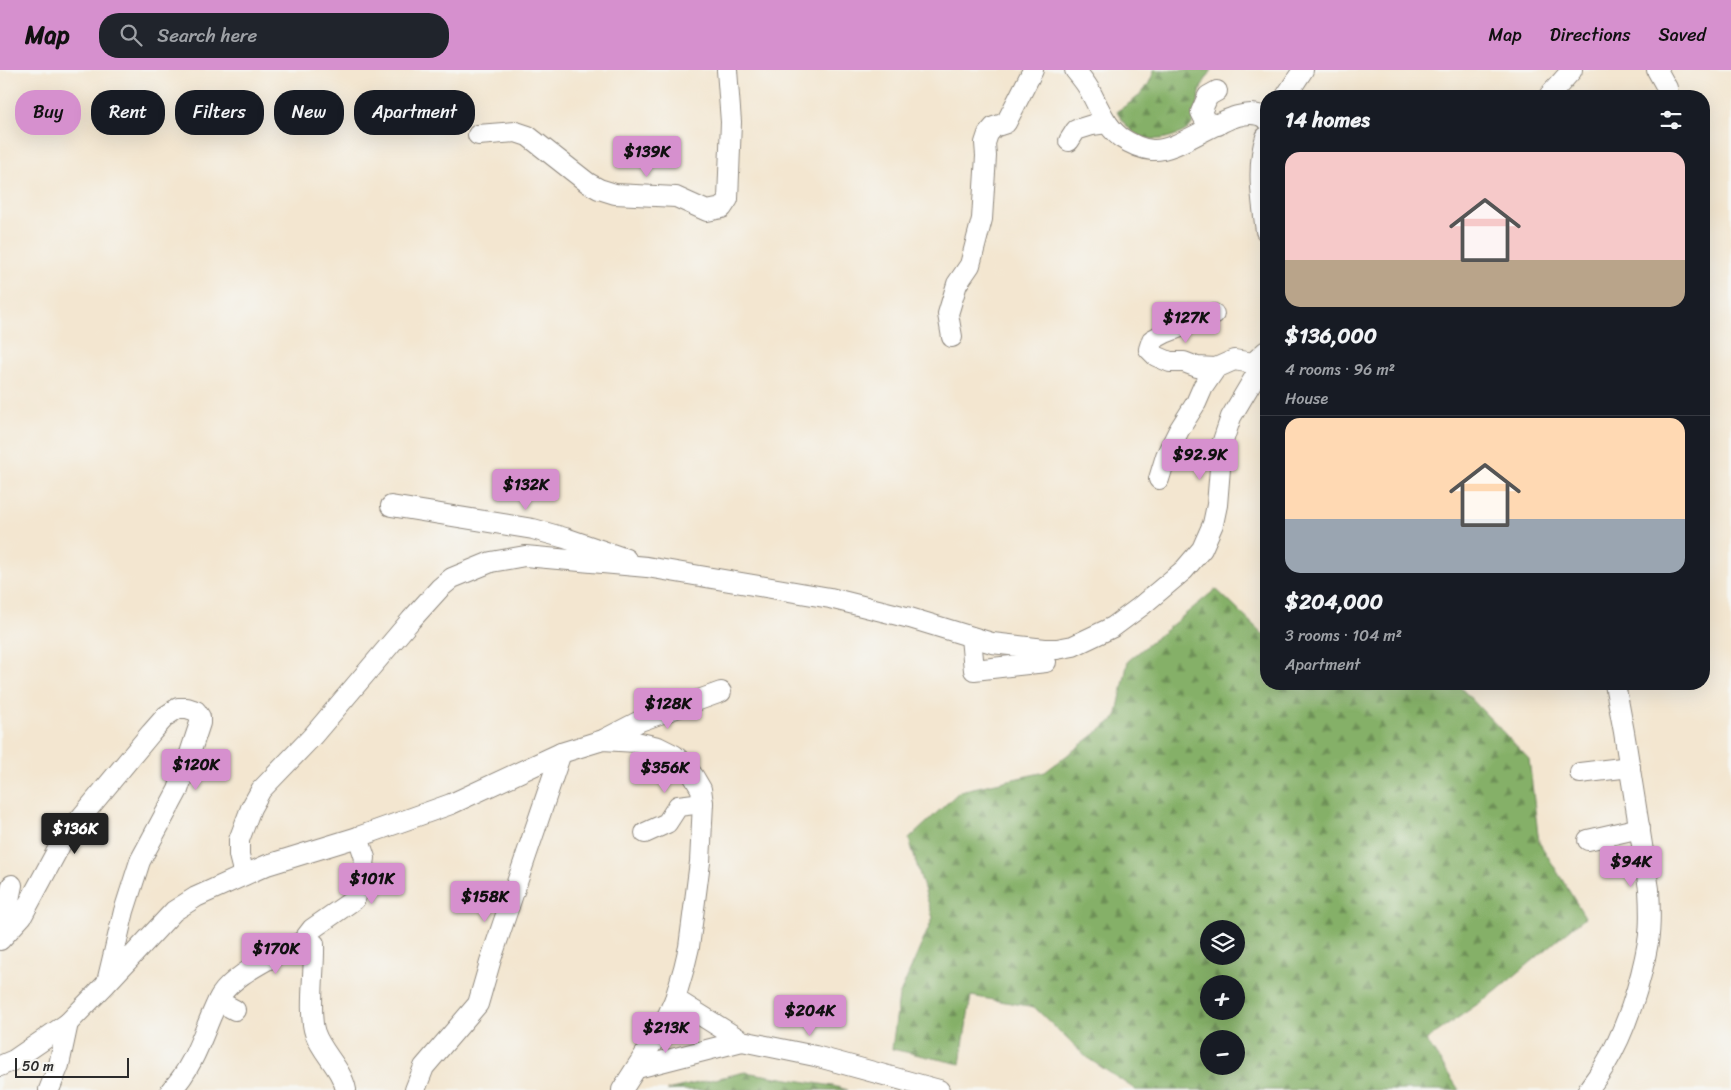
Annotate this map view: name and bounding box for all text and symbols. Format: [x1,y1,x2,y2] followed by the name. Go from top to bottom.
[99,13,449,58] search box
[25,14,69,56] text: Map
[157,19,257,52] text: Search here
[1489,19,1522,51] text: Map
[1550,19,1631,51] text: Directions
[1659,19,1706,51] text: Saved
[117,21,145,49] icon: search
[15,90,81,135] chip: Buy
[91,90,165,135] chip: Rent
[175,90,264,135] chip: Filters
[274,90,344,135] chip: New
[354,90,475,135] chip: Apartment
[1285,101,1370,139] text: 14 homes
[1657,106,1685,134] icon: filters
[612,136,682,178] pin: $139K
[624,137,670,166] text: $139K
[1440,185,1530,275] icon: home
[1151,302,1221,344] pin: $127K
[1163,303,1209,332] text: $127K
[1285,317,1377,355] text: $136,000
[1285,355,1395,384] text: 4 rooms · 96 m²
[1285,384,1328,413] text: House
[1159,438,1241,481] pin: $92.9K
[1173,440,1227,469] text: $92.9K
[1440,450,1530,540] icon: home
[491,468,561,511] pin: $132K
[503,470,549,499] text: $132K
[1285,583,1383,621] text: $204,000
[1285,621,1402,650] text: 3 rooms · 104 m²
[1285,650,1361,679] text: Apartment
[633,688,703,730] pin: $128K
[645,689,691,718] text: $128K
[161,748,231,791] pin: $120K
[173,750,219,779] text: $120K
[630,752,700,794] pin: $356K
[641,753,689,782] text: $356K
[40,812,110,855] pin: $136K
[52,814,98,843] text: $136K
[1601,846,1661,888] pin: $94K
[1611,847,1651,876] text: $94K
[337,862,407,905] pin: $101K
[350,864,394,893] text: $101K
[450,880,520,923] pin: $158K
[462,882,508,911] text: $158K
[1200,920,1245,1075] map controls
[1200,920,1245,965] button: layers
[241,932,311,975] pin: $170K
[253,934,299,963] text: $170K
[1200,975,1245,1020] button: +
[775,994,845,1037] pin: $204K
[785,996,835,1025] text: $204K
[631,1012,701,1054] pin: $213K
[643,1013,689,1042] text: $213K
[1200,1030,1245,1075] button: −
[22,1054,54,1079] text: 50 m
[15,1055,129,1078] scale bar

